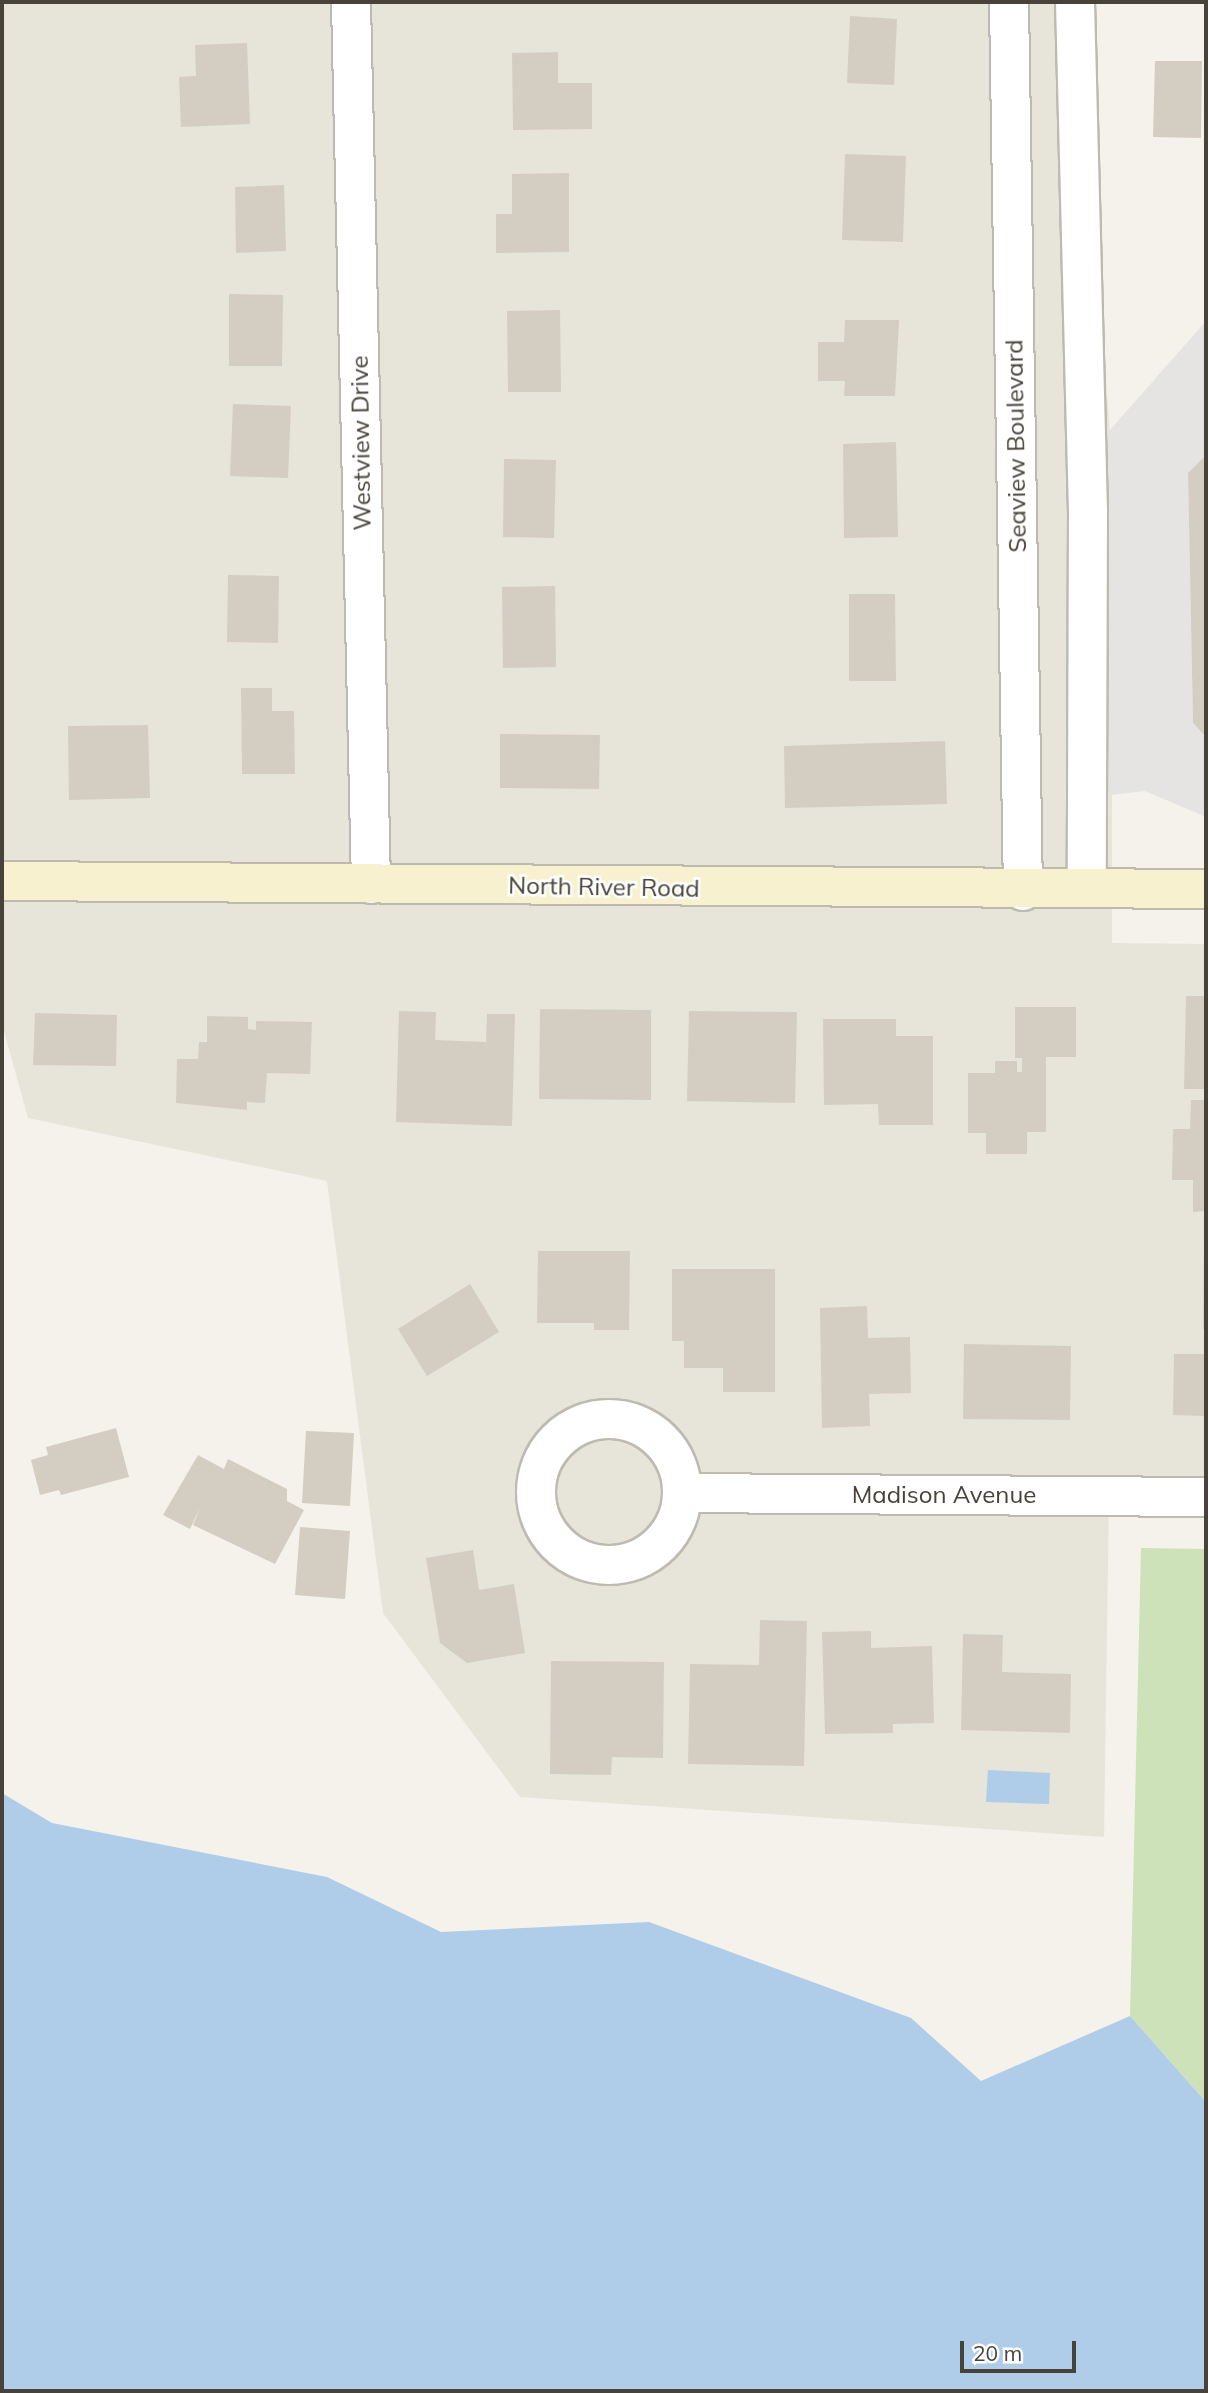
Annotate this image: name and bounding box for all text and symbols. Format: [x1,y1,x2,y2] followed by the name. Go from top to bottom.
[1000,339,1032,553] street label: Seaview Boulevard
[345,355,377,531] street label: Westview Drive
[508,871,700,903] street label: North River Road
[852,1481,1036,1509] street label: Madison Avenue
[963,2326,1078,2370] scale bar
[973,2340,1022,2366] text: 20 m

